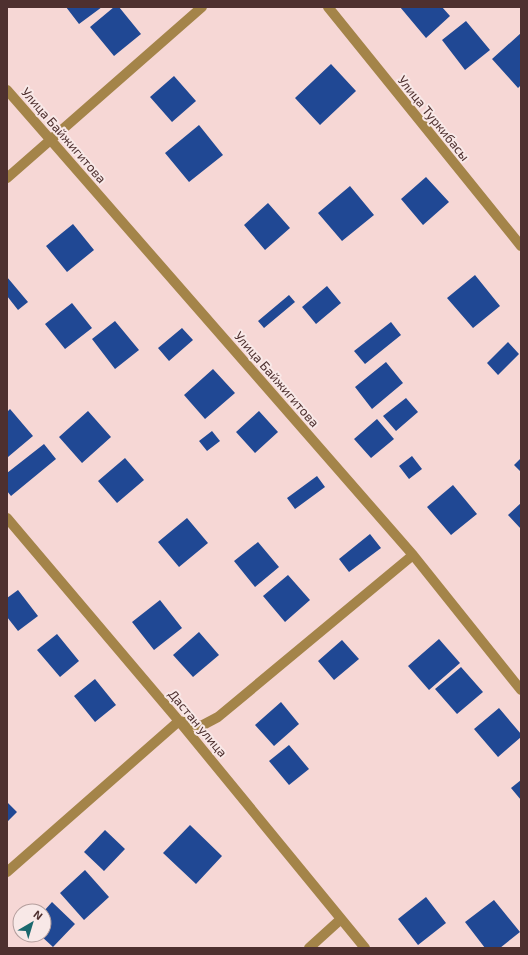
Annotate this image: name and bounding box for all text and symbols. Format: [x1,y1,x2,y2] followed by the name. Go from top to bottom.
[395,72,473,164] street label: Улица Туркибасы
[18,84,110,186] street label: Улица Байжигитова
[231,328,323,430] street label: Улица Байжигитова
[165,686,231,760] street label: Дастан улица
[12,903,52,943] north arrow
[31,907,46,922] text: N

